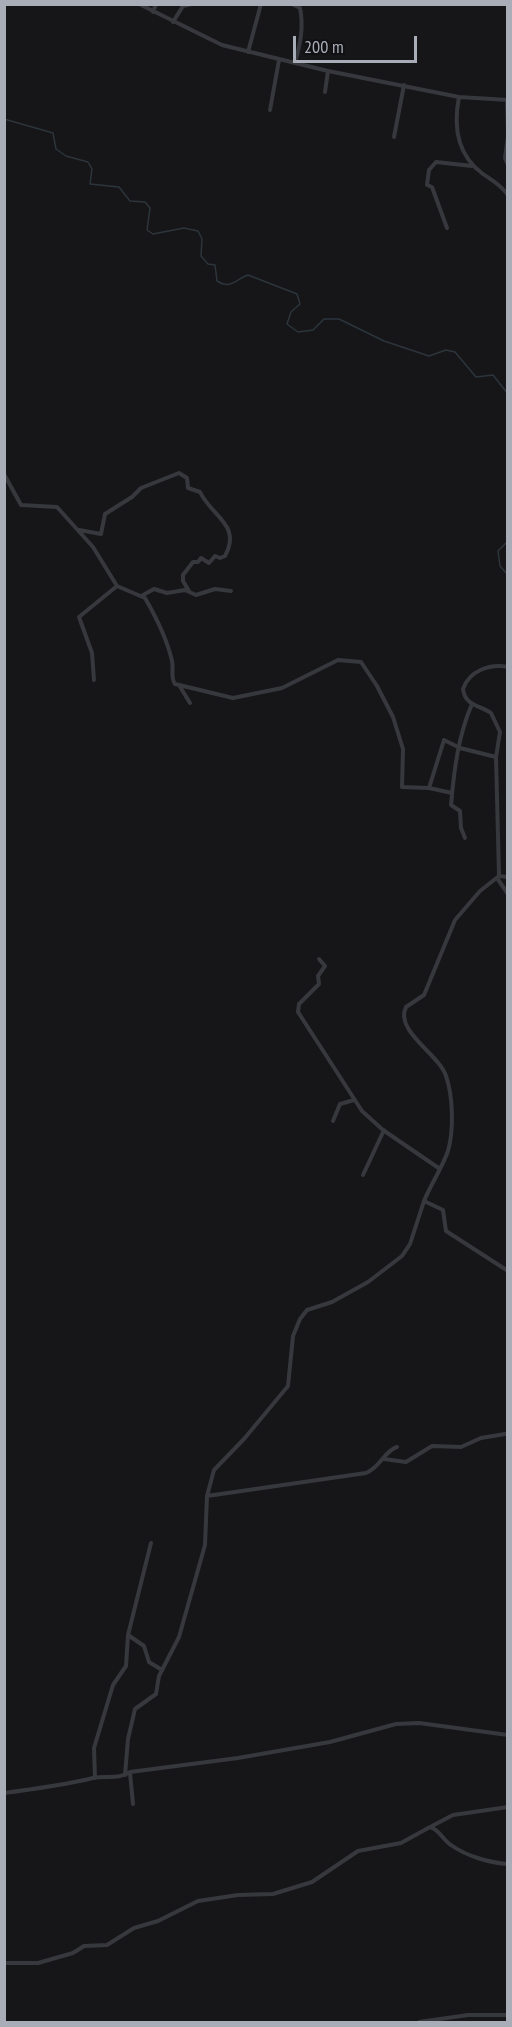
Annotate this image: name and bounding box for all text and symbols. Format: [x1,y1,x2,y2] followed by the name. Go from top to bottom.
[296,24,420,62] scale bar
[304,35,344,58] text: 200 m

